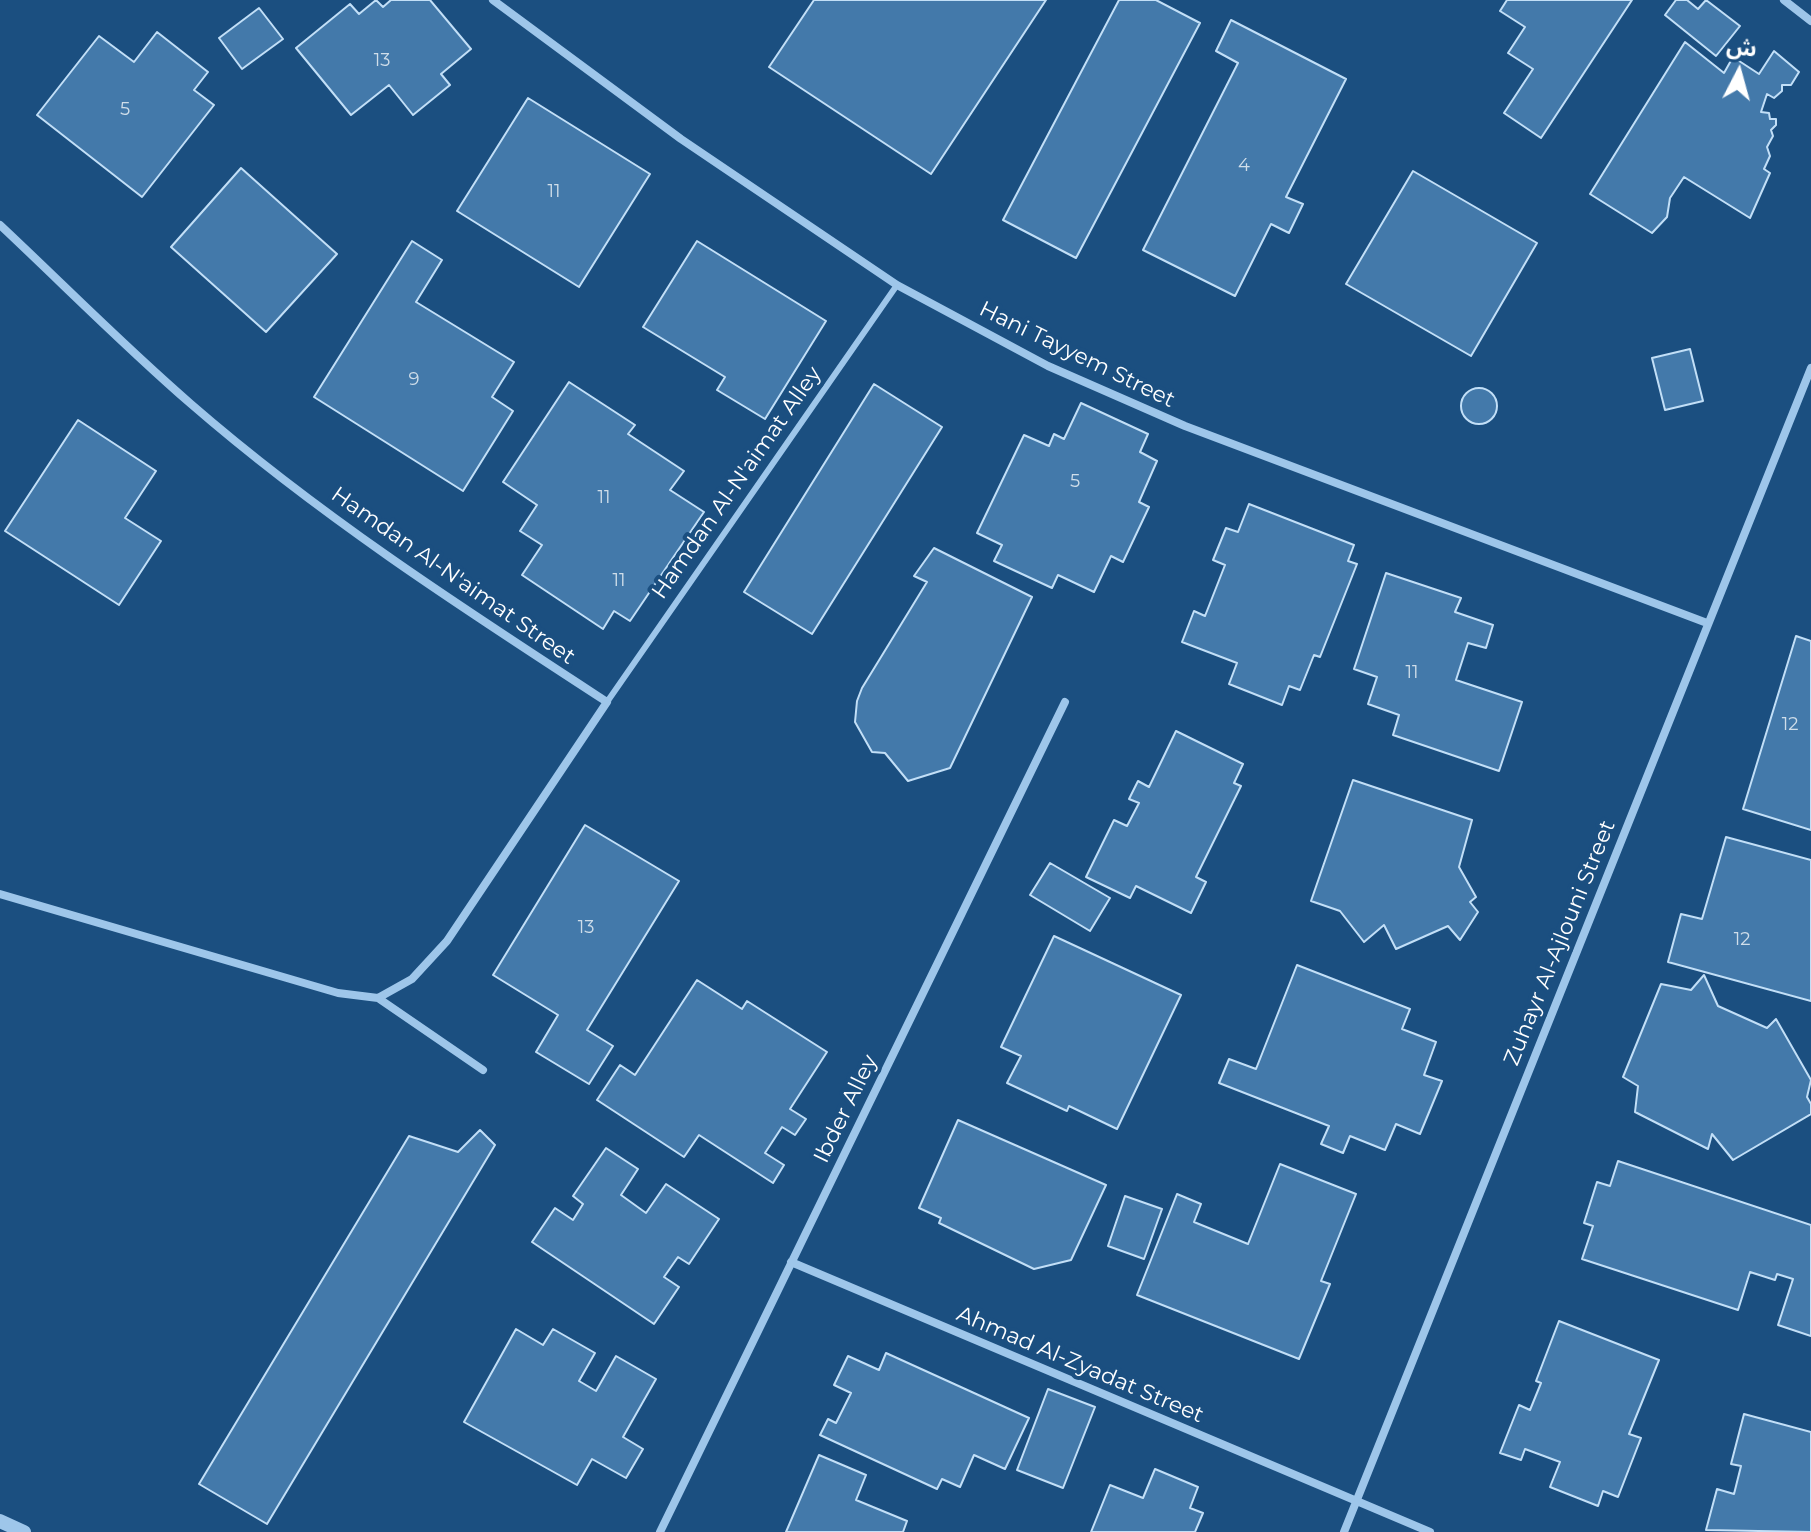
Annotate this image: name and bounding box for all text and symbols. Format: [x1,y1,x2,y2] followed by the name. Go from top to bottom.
[1699,32,1779,112] north arrow
[1725,33,1758,63] text: ش
[374,50,390,72] house number: 13
[120,99,130,121] house number: 5
[1238,155,1250,177] house number: 4
[548,181,560,203] house number: 11
[975,296,1179,414] street label: Hani Tayyem Street
[647,362,827,604] street label: Hamdan Al-N'aimat Alley
[409,369,419,391] house number: 9
[1070,471,1080,493] house number: 5
[326,482,580,670] street label: Hamdan Al-N'aimat Street
[598,487,610,509] house number: 11
[613,570,625,592] house number: 11
[1406,662,1418,684] house number: 11
[1782,714,1798,736] house number: 12
[1499,817,1621,1069] street label: Zuhayr Al-Ajlouni Street
[578,917,594,939] house number: 13
[1734,929,1750,951] house number: 12
[808,1051,884,1167] street label: Ibder Alley
[953,1301,1207,1429] street label: Ahmad Al-Zyadat Street

